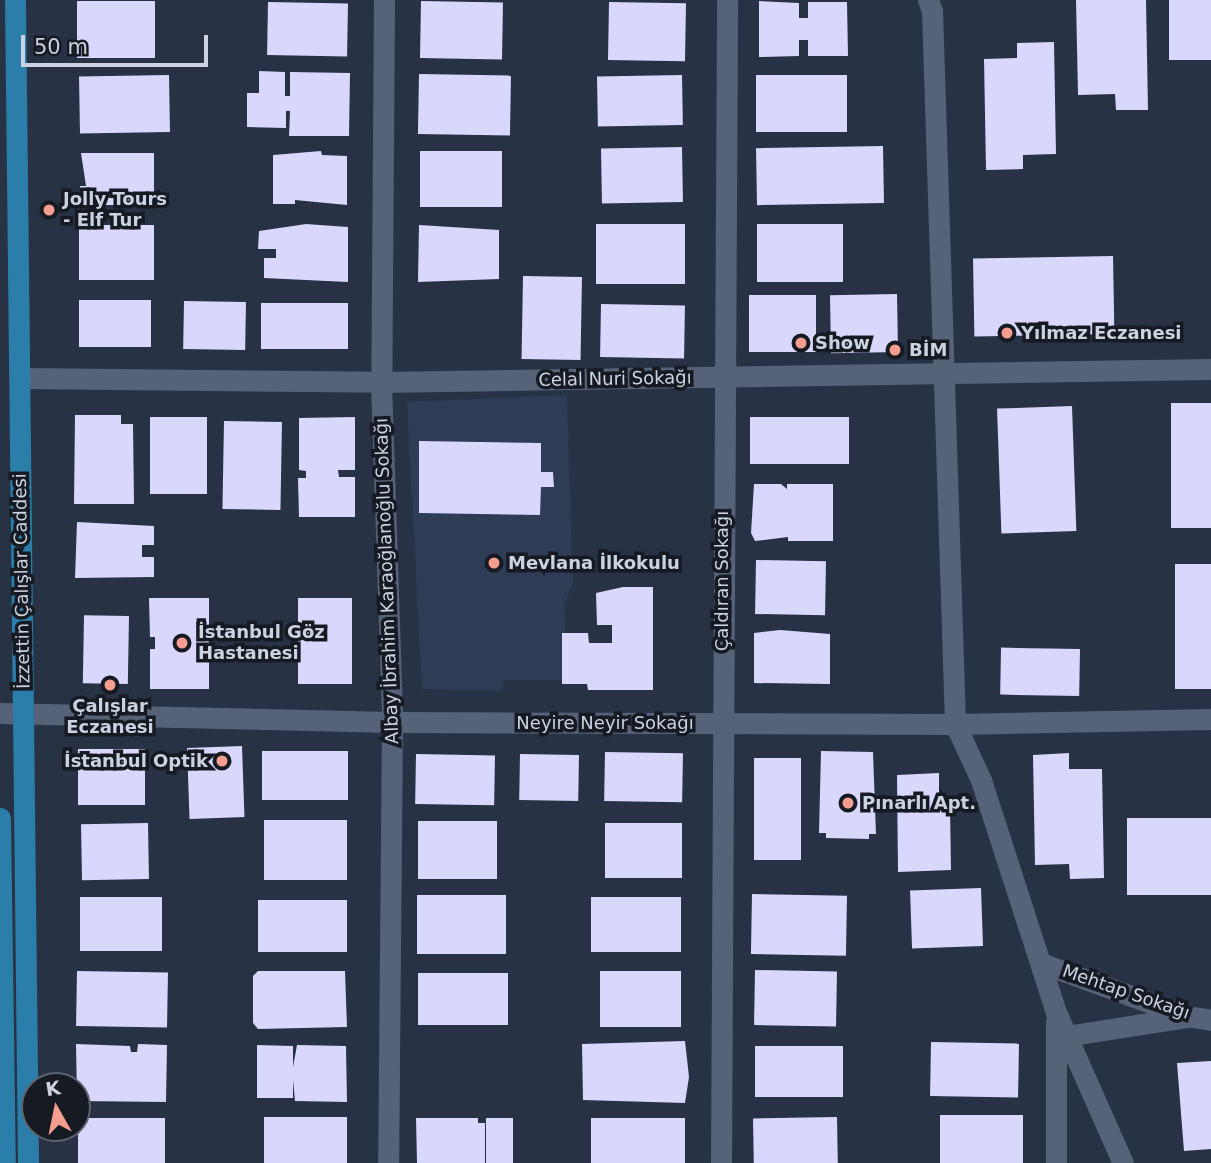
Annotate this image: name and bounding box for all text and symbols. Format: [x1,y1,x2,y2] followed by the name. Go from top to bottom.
[24,21,212,65] scale bar
[34,35,88,59] text: 50 m
[63,189,167,232] place label: Jolly Tours - Elf Tur
[41,202,57,218] marker: Jolly Tours - Elf Tur
[1021,322,1182,344] place label: Yılmaz Eczanesi
[999,325,1015,341] marker: Yılmaz Eczanesi
[815,332,870,354] place label: Show
[793,335,809,351] marker: Show
[909,339,947,361] place label: BİM
[887,342,903,358] marker: BİM
[538,367,692,391] street label: Celal Nuri Sokağı
[371,418,403,744] street label: Albay İbrahim Karaoğlanoğlu Sokağı
[9,473,35,689] street label: İzzettin Çalışlar Caddesi
[711,511,733,651] street label: Çaldıran Sokağı
[508,552,680,574] place label: Mevlana İlkokulu
[486,555,502,571] marker: Mevlana İlkokulu
[198,622,325,664] place label: İstanbul Göz Hastanesi
[172,633,192,653] marker: İstanbul Göz Hastanesi
[102,677,118,693] marker: Çalışlar Eczanesi
[66,696,154,738] place label: Çalışlar Eczanesi
[516,712,694,734] street label: Neyire Neyir Sokağı
[64,750,208,772] place label: İstanbul Optik
[214,753,230,769] marker: İstanbul Optik
[862,792,976,814] place label: Pınarlı Apt.
[840,795,856,811] marker: Pınarlı Apt.
[1059,960,1193,1024] street label: Mehtap Sokağı
[21,1072,91,1142] north arrow
[44,1076,62,1100] text: K

